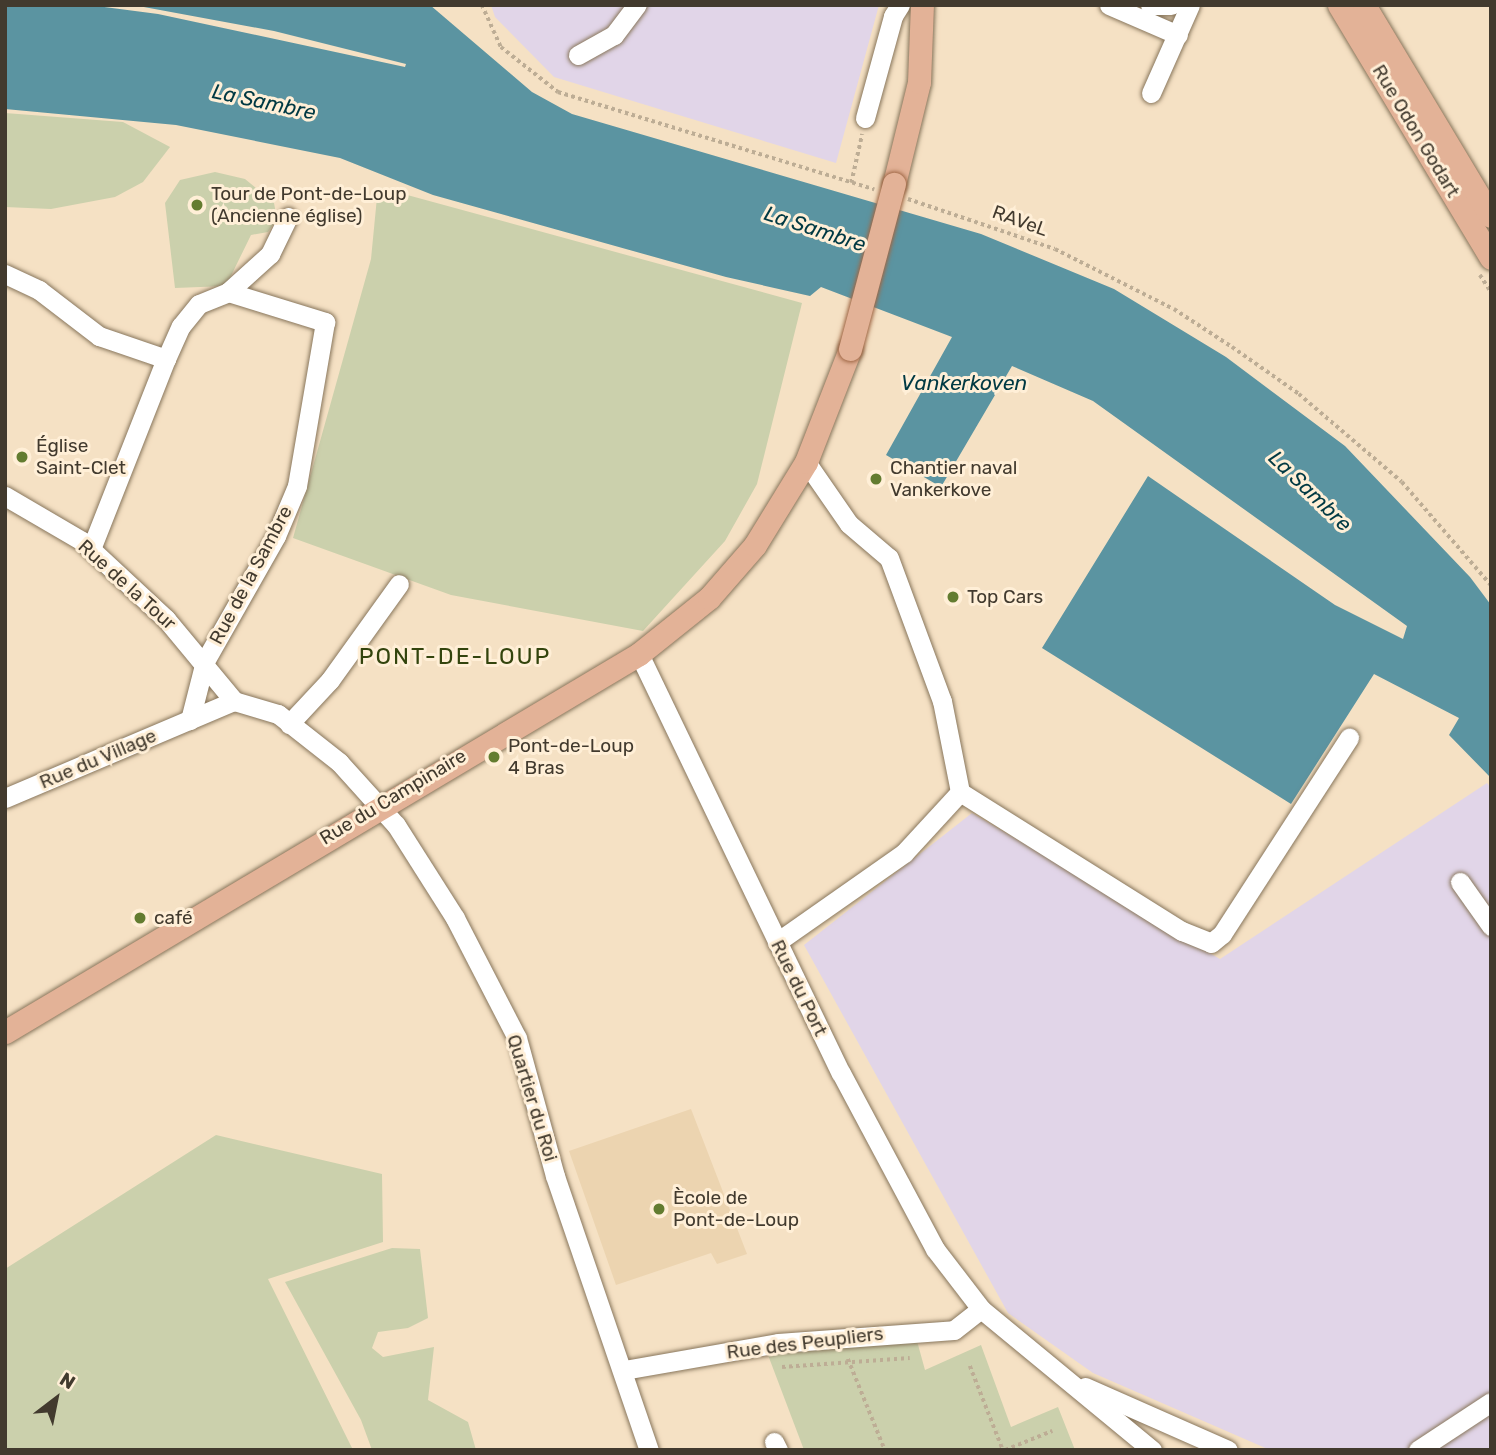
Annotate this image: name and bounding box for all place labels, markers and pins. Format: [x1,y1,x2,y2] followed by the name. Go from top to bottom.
[211,183,407,227] place label: Tour de Pont-de-Loup (Ancienne église)
[189,197,205,213] marker: Tour de Pont-de-Loup (Ancienne église)
[36,435,126,479] place label: Église Saint-Clet
[14,449,30,465] marker: Église Saint-Clet
[890,457,1018,501] place label: Chantier naval Vankerkove
[868,471,884,487] marker: Chantier naval Vankerkove
[967,586,1043,608] place label: Top Cars
[945,589,961,605] marker: Top Cars
[508,735,634,779] place label: Pont-de-Loup 4 Bras
[486,749,502,765] marker: Pont-de-Loup 4 Bras
[154,907,193,929] place label: café
[132,910,148,926] marker: café
[673,1187,799,1231] place label: Ècole de Pont-de-Loup
[651,1201,667,1217] marker: Ècole de Pont-de-Loup

